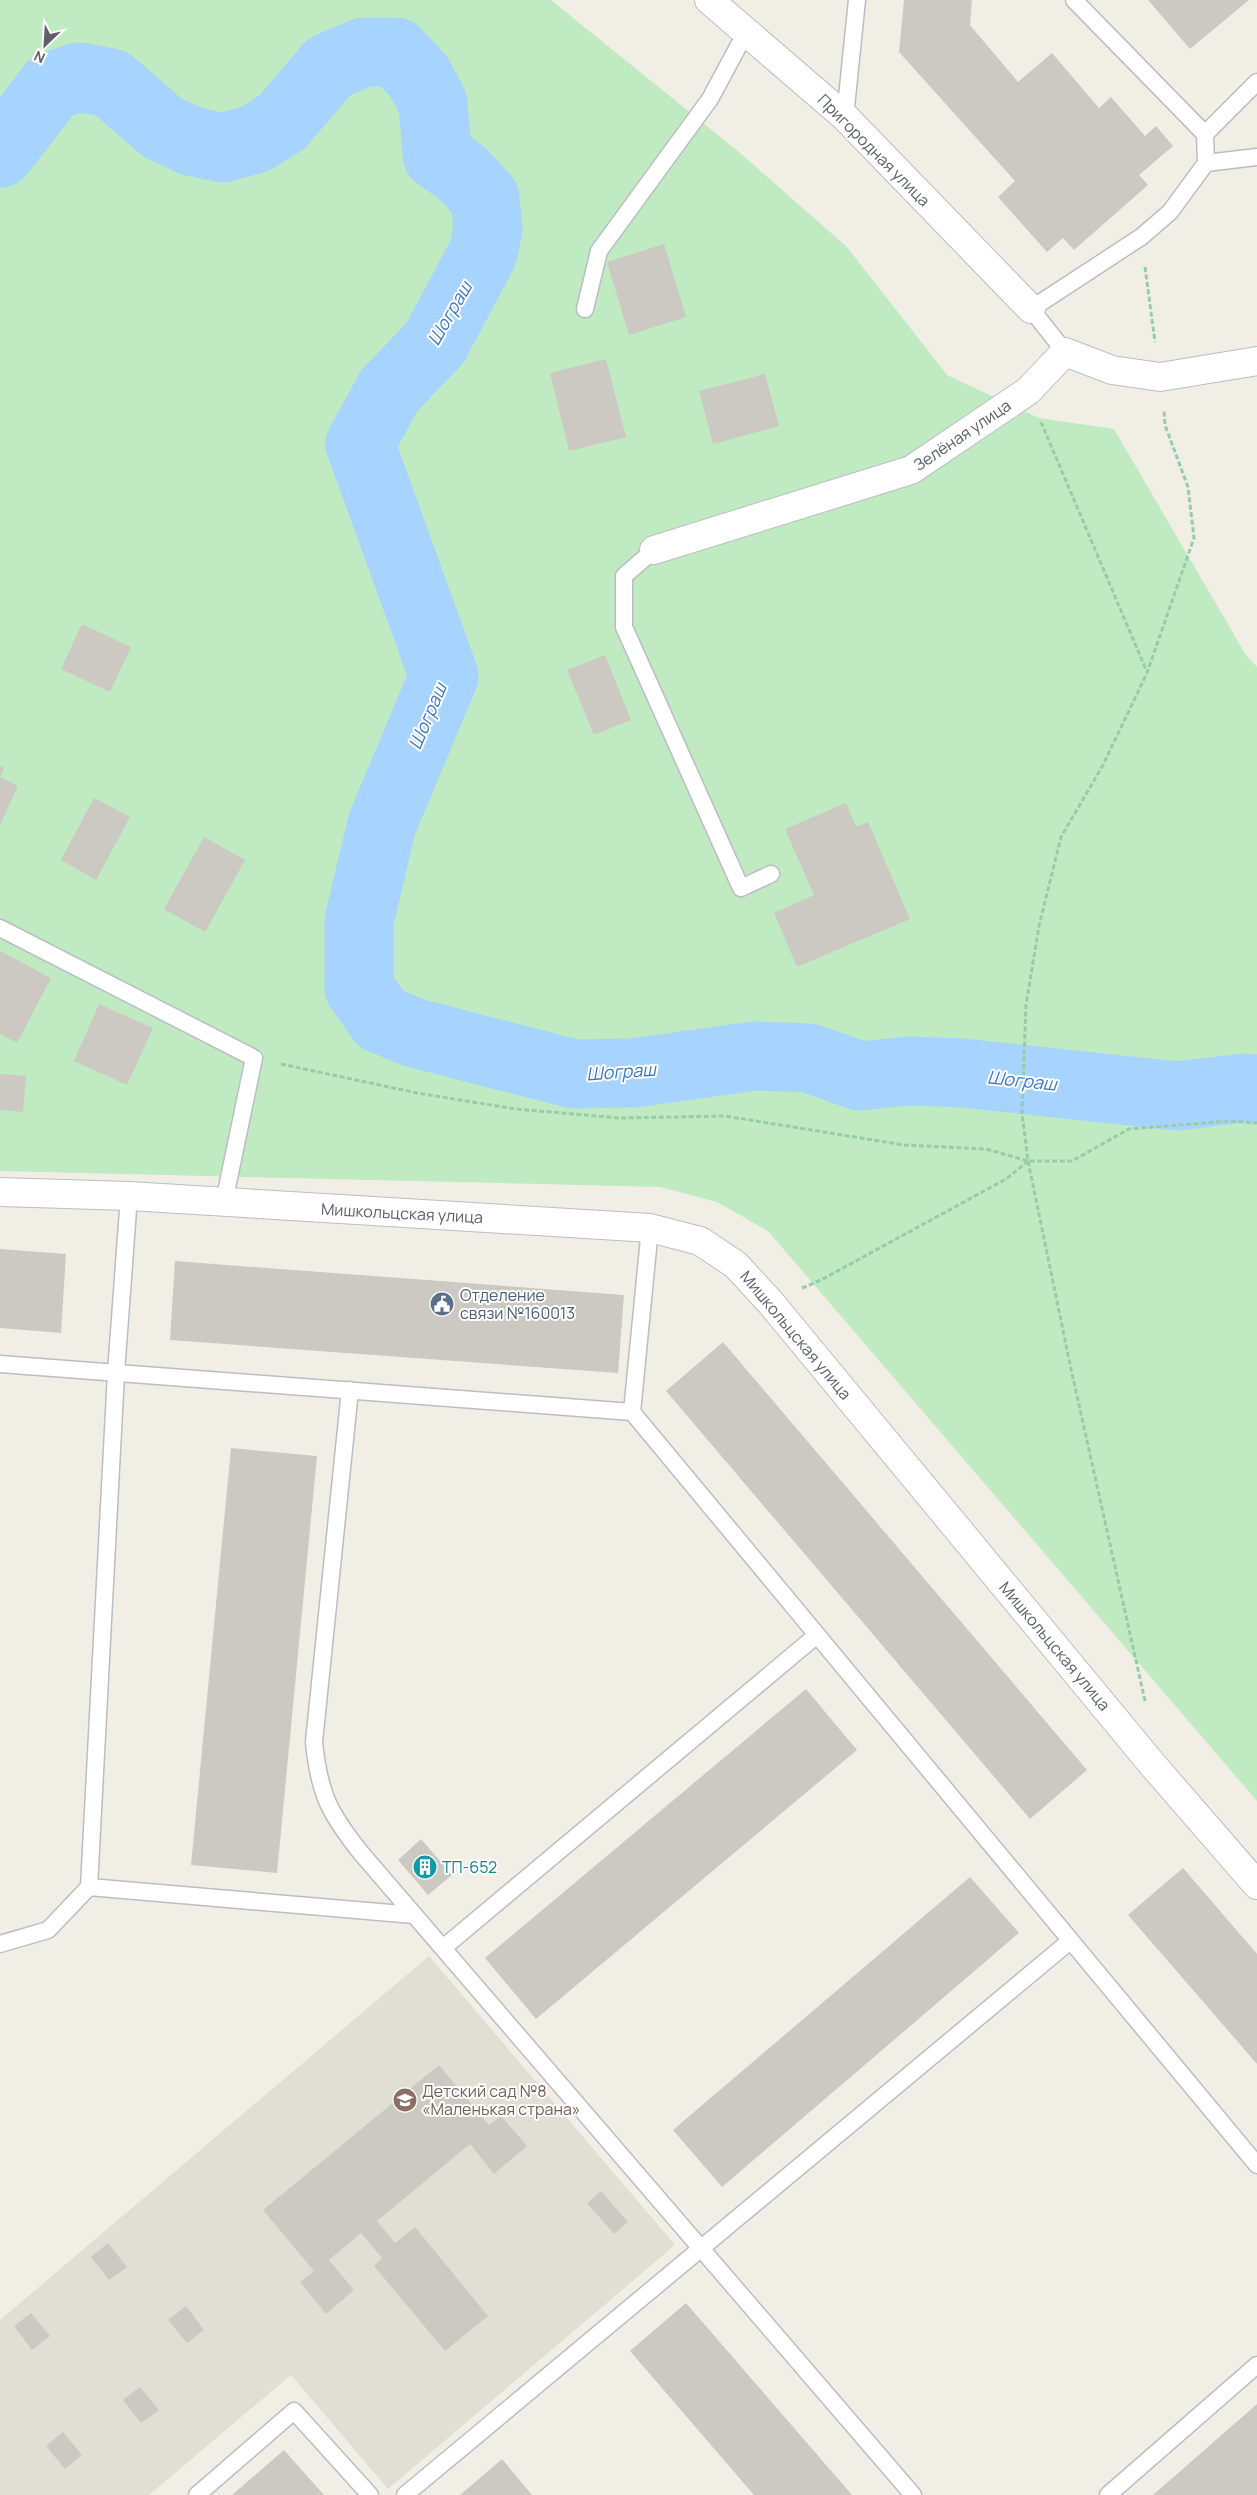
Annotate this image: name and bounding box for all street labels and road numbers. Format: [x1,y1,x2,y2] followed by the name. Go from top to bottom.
[813,89,935,211] street label: Пригородная улица
[909,394,1015,476] street label: Зелёная улица
[320,1198,484,1228] street label: Мишкольцская улица
[735,1266,857,1404] street label: Мишкольцская улица
[994,1577,1116,1715] street label: Мишкольцская улица

